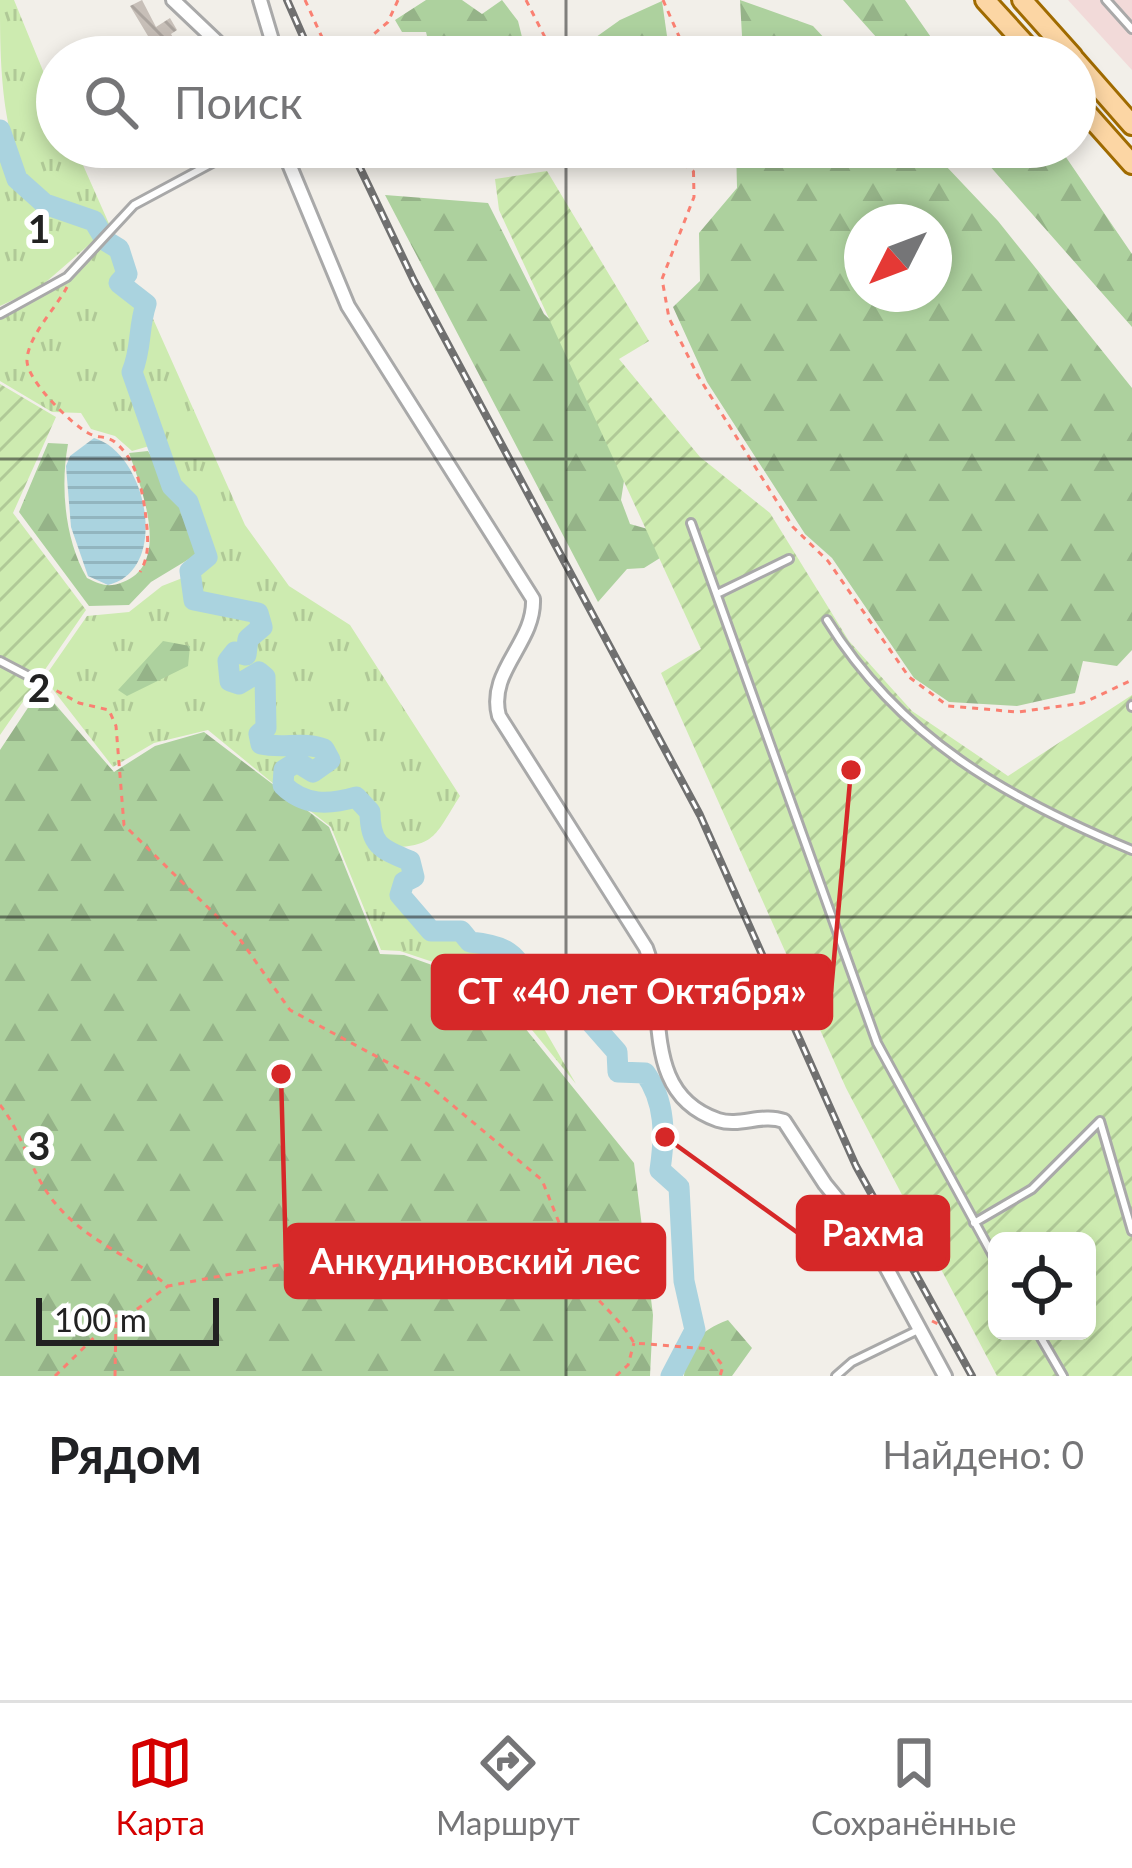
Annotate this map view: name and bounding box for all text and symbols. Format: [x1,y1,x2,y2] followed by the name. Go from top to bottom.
[36,36,1096,168] search box
[78,69,144,135] icon: search
[174,75,303,129] text: Поиск
[844,204,952,312] north arrow
[28,205,50,251] text: 1
[28,664,50,710] text: 2
[433,956,831,1028] callout: СТ «40 лет Октября»
[457,968,807,1012] text: СТ «40 лет Октября»
[28,1122,50,1168] text: 3
[798,1197,948,1269] callout: Рахма
[822,1210,924,1254] text: Рахма
[286,1225,664,1297] callout: Анкудиновский лес
[988,1232,1096,1340] map controls
[988,1232,1096,1340] button: locate
[309,1238,640,1282] text: Анкудиновский лес
[36,1292,219,1345] scale bar
[54,1299,147,1339] text: 100 m
[48,1424,202,1485] text: Рядом
[882,1431,1084,1477] text: Найдено: 0
[116,1730,205,1842] tab: Карта
[436,1730,580,1842] tab: Маршрут
[811,1730,1016,1842] tab: Сохранённые

